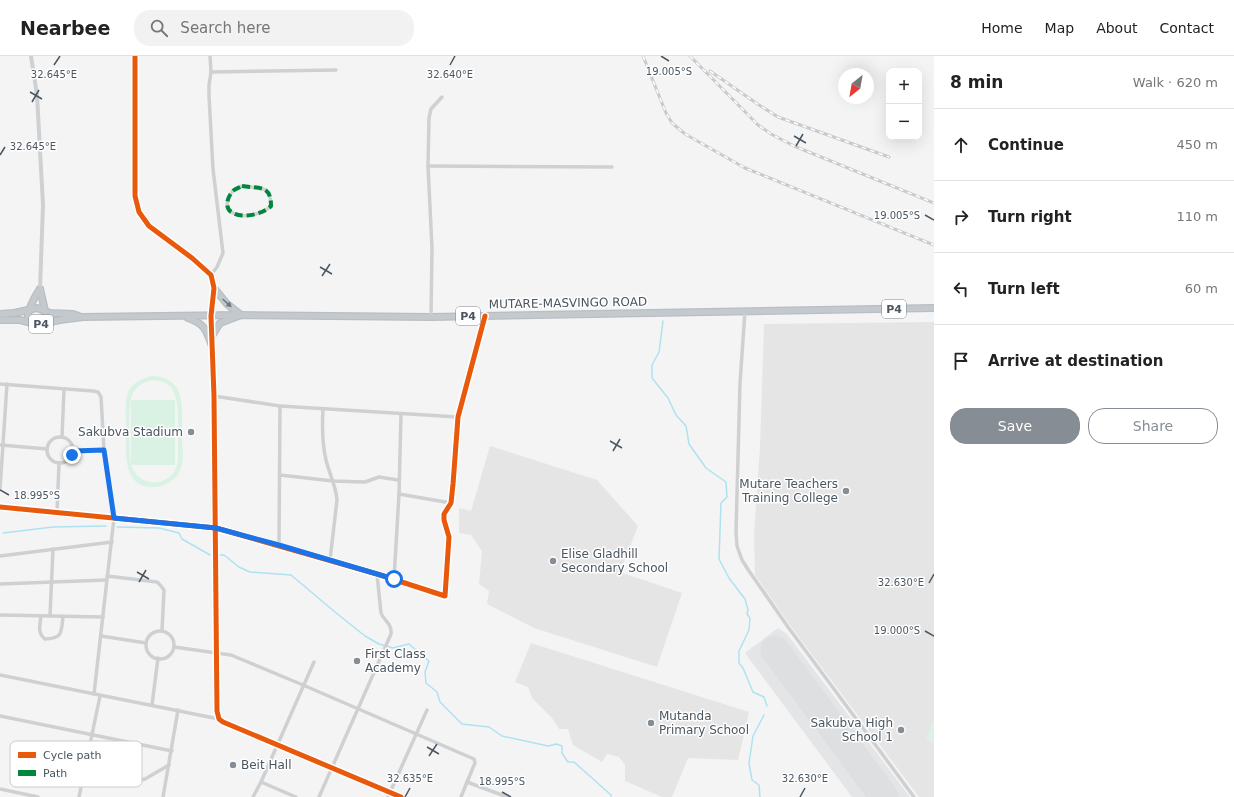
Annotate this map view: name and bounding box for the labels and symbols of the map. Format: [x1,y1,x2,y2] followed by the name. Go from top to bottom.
[646,66,692,77] text: 19.005°S
[838,68,874,104] north arrow
[31,69,77,80] text: 32.645°E
[427,69,473,80] text: 32.640°E
[10,141,56,152] text: 32.645°E
[874,210,920,221] text: 19.005°S
[489,295,647,311] street label: MUTARE-MASVINGO ROAD
[222,298,232,308] one-way arrow
[882,300,906,318] road number: P4
[456,307,480,325] road number: P4
[29,315,53,333] road number: P4
[78,425,183,439] place label: Sakubva Stadium
[186,427,196,437] marker: Sakubva Stadium
[63,446,81,464] route end
[739,477,838,505] place label: Mutare Teachers Training College
[841,486,851,496] marker: Mutare Teachers Training College
[14,490,60,501] text: 18.995°S
[561,547,668,575] place label: Elise Gladhill Secondary School
[548,556,558,566] marker: Elise Gladhill Secondary School
[385,570,403,588] route start
[878,577,924,588] text: 32.630°E
[874,625,920,636] text: 19.000°S
[365,647,426,675] place label: First Class Academy
[352,656,362,666] marker: First Class Academy
[659,709,749,737] place label: Mutanda Primary School
[810,716,893,744] place label: Sakubva High School 1
[646,718,656,728] marker: Mutanda Primary School
[896,725,906,735] marker: Sakubva High School 1
[10,741,142,787] legend
[43,749,102,762] text: Cycle path
[241,758,292,772] place label: Beit Hall
[228,760,238,770] marker: Beit Hall
[43,767,67,780] text: Path
[387,773,433,784] text: 32.635°E
[782,773,828,784] text: 32.630°E
[479,776,525,787] text: 18.995°S

